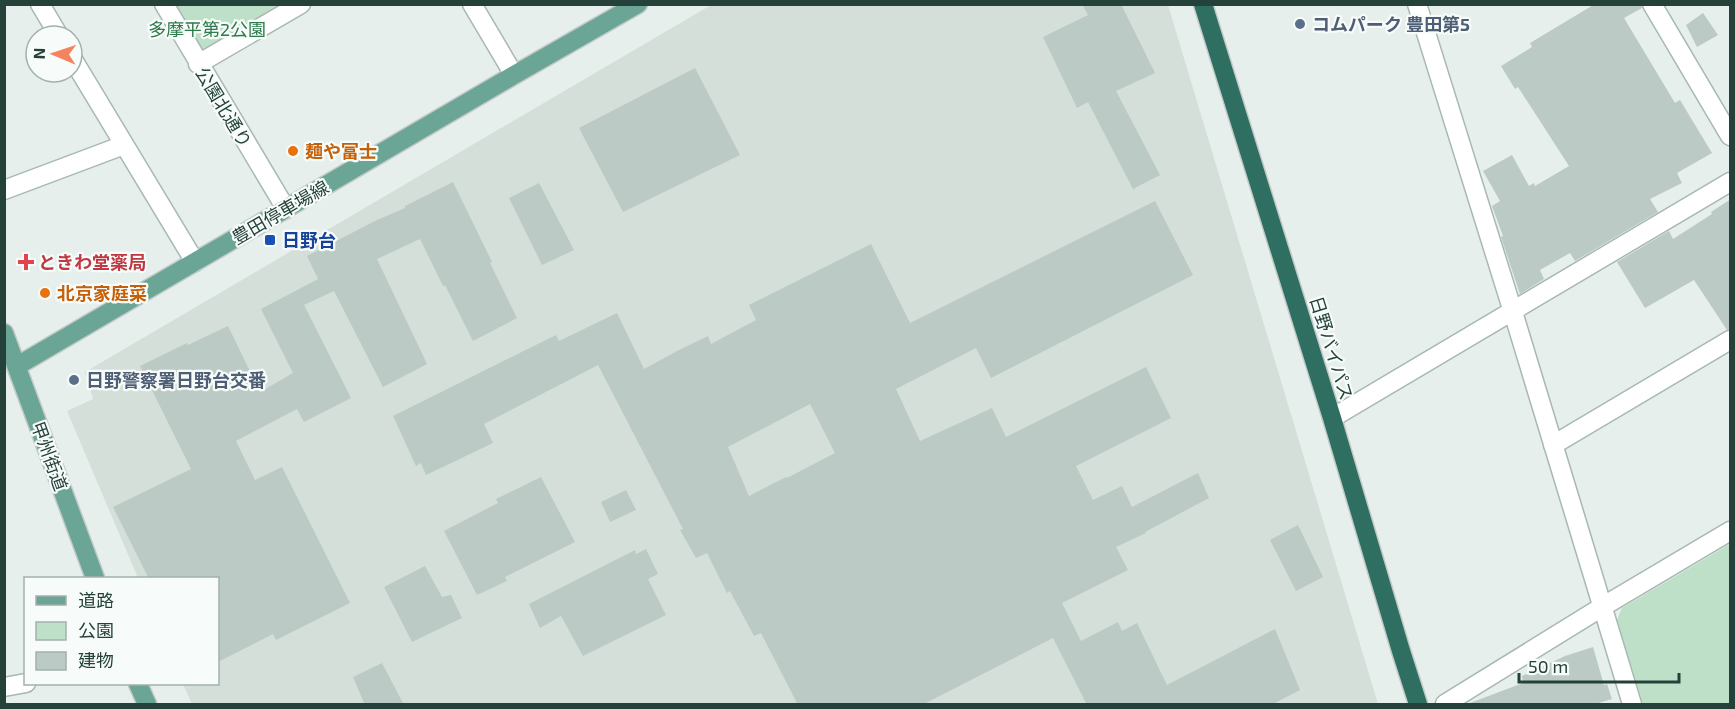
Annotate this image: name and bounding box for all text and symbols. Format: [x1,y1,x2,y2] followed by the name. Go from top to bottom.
[1312,13,1470,35] place label: コムパーク 豊田第5
[1293,17,1307,31] marker: コムパーク 豊田第5
[148,18,266,40] park label: 多摩平第2公園
[24,24,84,84] north arrow
[29,47,48,60] text: N
[191,63,257,151] street label: 公園北通り
[305,140,377,162] place label: 麺や富士
[286,144,300,158] marker: 麺や富士
[228,175,332,249] street label: 豊田停車場線
[282,229,336,251] place label: 日野台
[263,233,277,247] marker: 日野台
[38,251,146,273] place label: ときわ堂薬局
[19,255,33,269] marker: ときわ堂薬局
[57,282,147,304] place label: 北京家庭菜
[38,286,52,300] marker: 北京家庭菜
[1306,293,1358,403] street label: 日野バイパス
[86,369,266,391] place label: 日野警察署日野台交番
[67,373,81,387] marker: 日野警察署日野台交番
[27,418,73,494] street label: 甲州街道
[24,577,219,685] legend
[78,589,114,611] text: 道路
[78,619,114,641] text: 公園
[1519,646,1680,684] scale bar
[78,649,114,671] text: 建物
[1528,655,1568,677] text: 50 m

